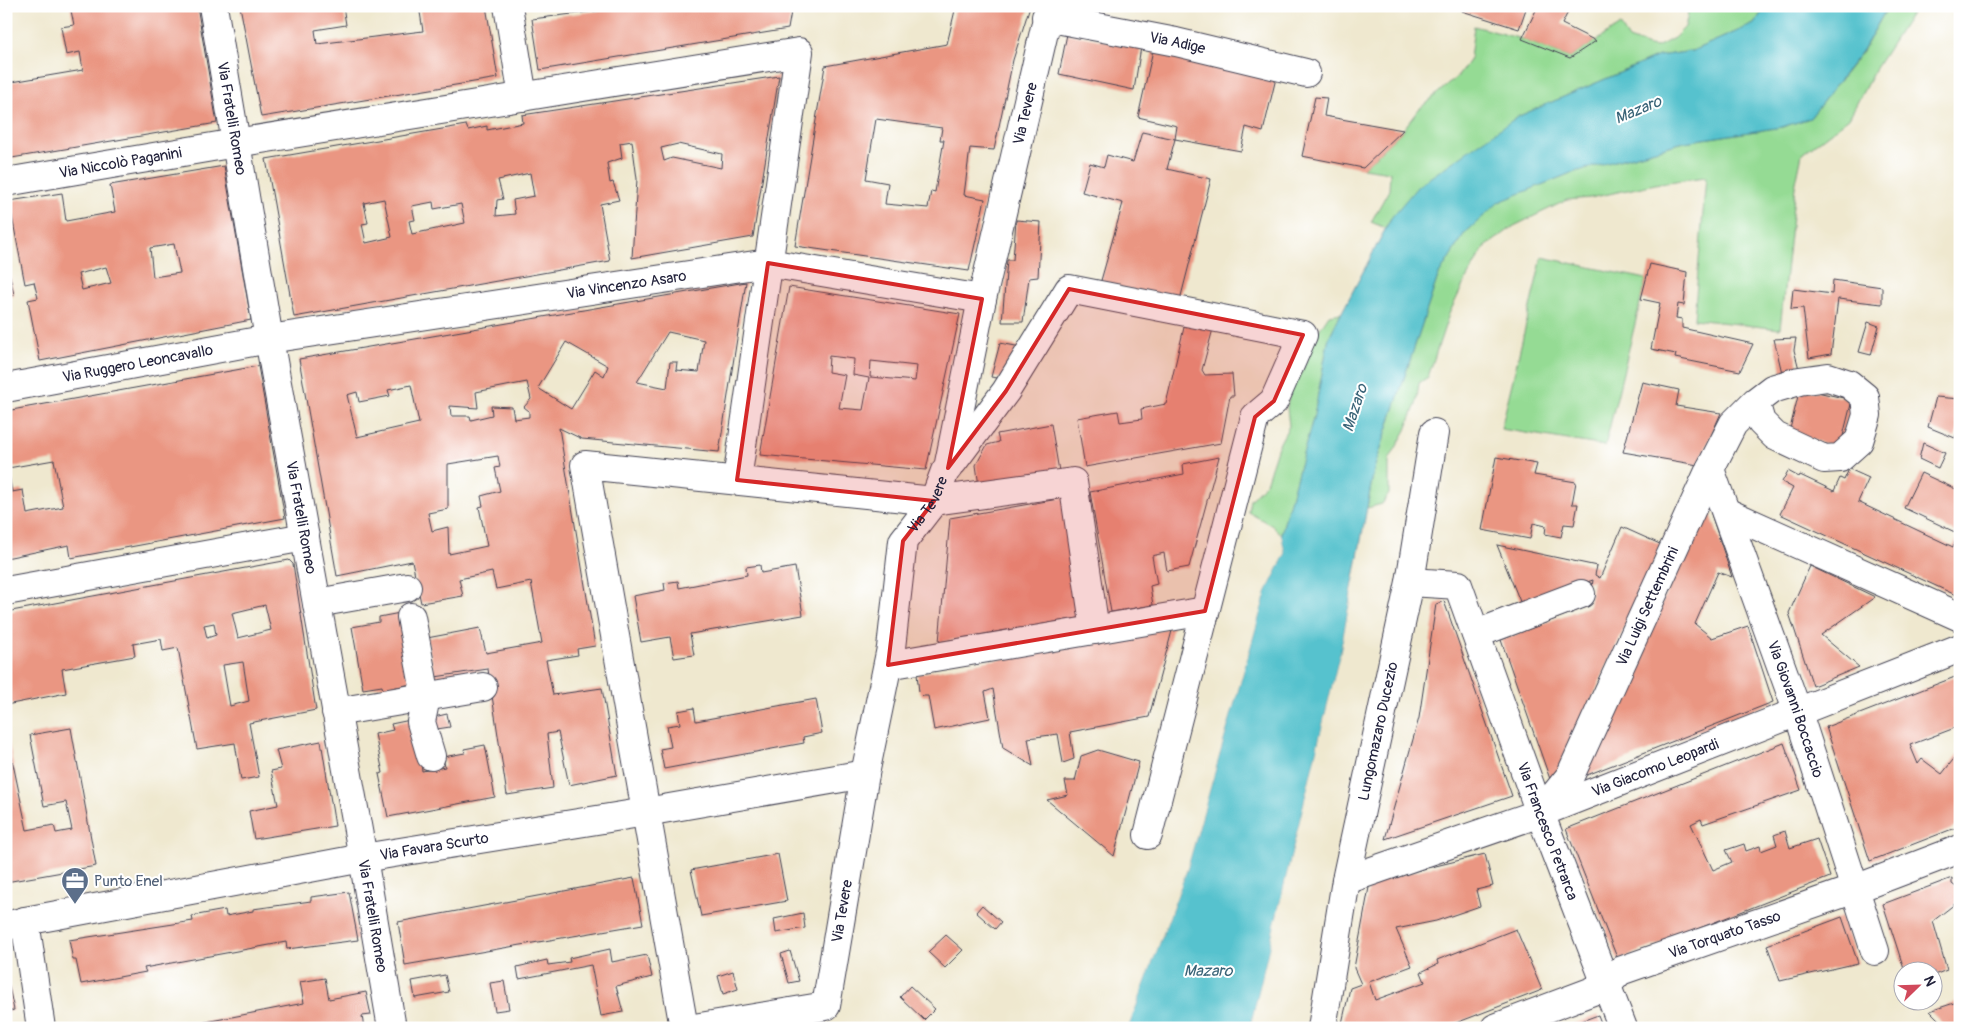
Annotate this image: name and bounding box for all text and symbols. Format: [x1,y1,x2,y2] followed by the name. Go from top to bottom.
[1148,28,1208,58] street label: Via Adige
[213,60,251,176] street label: Via Fratelli Romeo
[1009,80,1042,147] street label: Via Tevere
[1612,91,1666,129] water label: Mazaro
[58,143,183,182] street label: Via Niccolò Paganini
[565,266,688,303] street label: Via Vincenzo Asaro
[61,340,215,387] street label: Via Ruggero Leoncavallo
[1338,380,1372,434] water label: Mazaro
[282,459,321,575] street label: Via Fratelli Romeo
[903,473,952,537] street label: Via Tevere
[1612,543,1683,669] street label: Via Luigi Settembrini
[1763,638,1828,780] street label: Via Giovanni Boccaccio
[1354,660,1402,802] street label: Lungomazaro Ducezio
[1589,734,1722,801] street label: Via Giacomo Leopardi
[1513,760,1582,903] street label: Via Francesco Petrarca
[379,828,490,865] street label: Via Favara Scurto
[354,858,392,974] street label: Via Fratelli Romeo
[60,866,90,905] office icon: Punto Enel
[94,872,163,891] place label: Punto Enel
[827,878,857,944] street label: Via Tevere
[1666,906,1783,963] street label: Via Torquato Tasso
[1184,961,1234,981] water label: Mazaro
[1894,962,1944,1012] north arrow
[1920,973,1939,989] text: N

